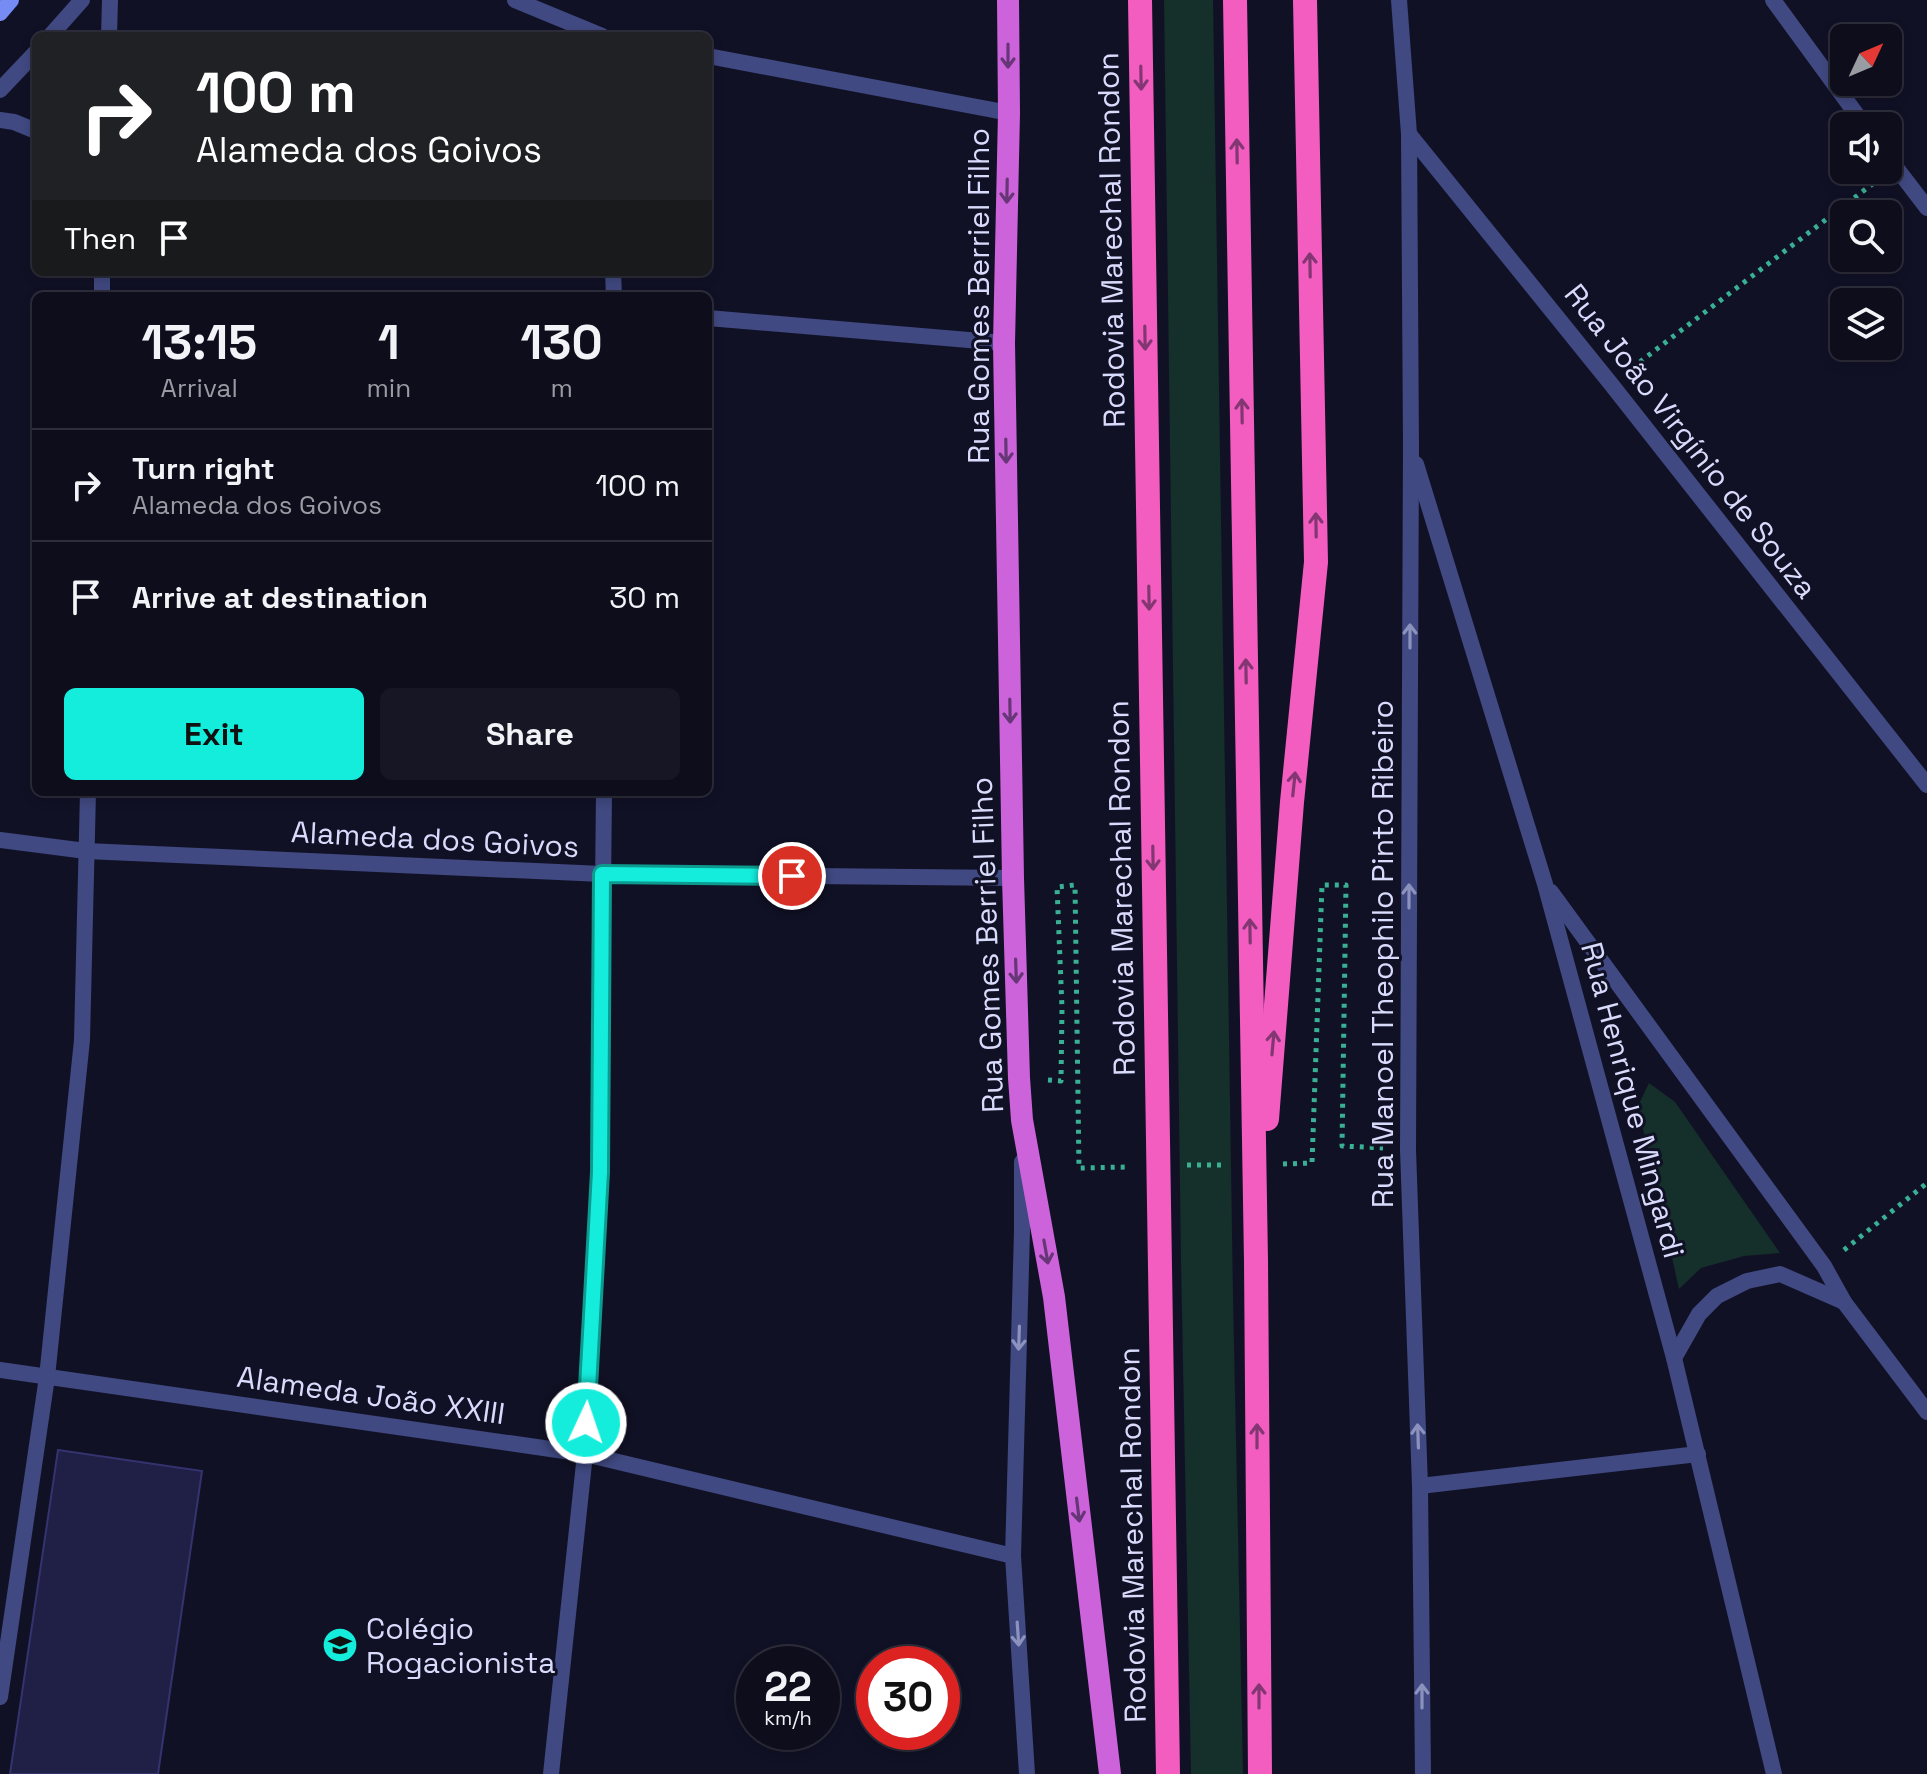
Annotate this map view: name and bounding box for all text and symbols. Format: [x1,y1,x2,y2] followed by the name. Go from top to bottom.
[1830,24,1902,96] north arrow
[1830,24,1902,360] map controls
[1000,42,1016,69] one-way arrow
[1088,52,1134,428] street label: Rodovia Marechal Rondon
[196,57,356,128] text: 100 m
[64,64,168,168] icon: right
[1133,64,1149,91] one-way arrow
[1830,112,1902,184] button: sound
[196,127,542,173] text: Alameda dos Goivos
[959,128,998,464] street label: Rua Gomes Berriel Filho
[1230,138,1245,165] one-way arrow
[999,177,1015,204] one-way arrow
[1830,200,1902,272] button: search
[152,216,196,260] icon: arrive
[64,219,136,258] text: Then
[1302,252,1318,279] one-way arrow
[1556,276,1826,606] street label: Rua João Virgínio de Souza
[1830,288,1902,360] button: layers
[141,312,257,373] text: 13:15
[378,312,400,373] text: 1
[521,312,603,373] text: 130
[1137,324,1153,351] one-way arrow
[161,371,238,405] text: Arrival
[367,371,411,405] text: min
[550,371,573,405] text: m
[1234,398,1249,425] one-way arrow
[998,437,1014,464] one-way arrow
[132,449,275,488] text: Turn right
[64,463,108,507] icon: right
[595,466,680,505] text: 100 m
[132,488,382,522] text: Alameda dos Goivos
[1308,512,1323,539] one-way arrow
[64,575,108,619] icon: arrive
[132,578,428,617] text: Arrive at destination
[609,578,680,617] text: 30 m
[1141,584,1157,611] one-way arrow
[1402,623,1418,650] one-way arrow
[1238,658,1254,685] one-way arrow
[64,688,364,780] button: Exit
[380,688,680,780] button: Share
[1003,697,1018,724] one-way arrow
[1098,700,1144,1076] street label: Rodovia Marechal Rondon
[1363,700,1402,1208] street label: Rua Manoel Theophilo Pinto Ribeiro
[1287,771,1302,798] one-way arrow
[962,776,1012,1114] street label: Rua Gomes Berriel Filho
[290,812,580,866] street label: Alameda dos Goivos
[758,842,826,910] pin
[1145,844,1160,871] one-way arrow
[770,854,814,898] icon: arrive
[1401,883,1417,910] one-way arrow
[1243,918,1258,945] one-way arrow
[1572,938,1694,1262] street label: Rua Henrique Mingardi
[1008,957,1023,984] one-way arrow
[1266,1030,1281,1057] one-way arrow
[1039,1239,1054,1264] one-way arrow
[1011,1324,1026,1351] one-way arrow
[1109,1347,1155,1723] street label: Rodovia Marechal Rondon
[234,1357,508,1433] street label: Alameda João XXIII
[544,1381,628,1465] position arrow
[1249,1423,1265,1450] one-way arrow
[1411,1423,1426,1450] one-way arrow
[1071,1497,1086,1522] one-way arrow
[366,1609,556,1682] place label: Colégio Rogacionista
[1011,1620,1026,1646] one-way arrow
[321,1626,359,1664] school or university icon: Colégio Rogacionista
[856,1646,960,1750] speed limit sign: 30
[764,1662,812,1713] text: 22
[1252,1683,1267,1710] one-way arrow
[1414,1683,1430,1710] one-way arrow
[764,1705,812,1731] text: km/h

